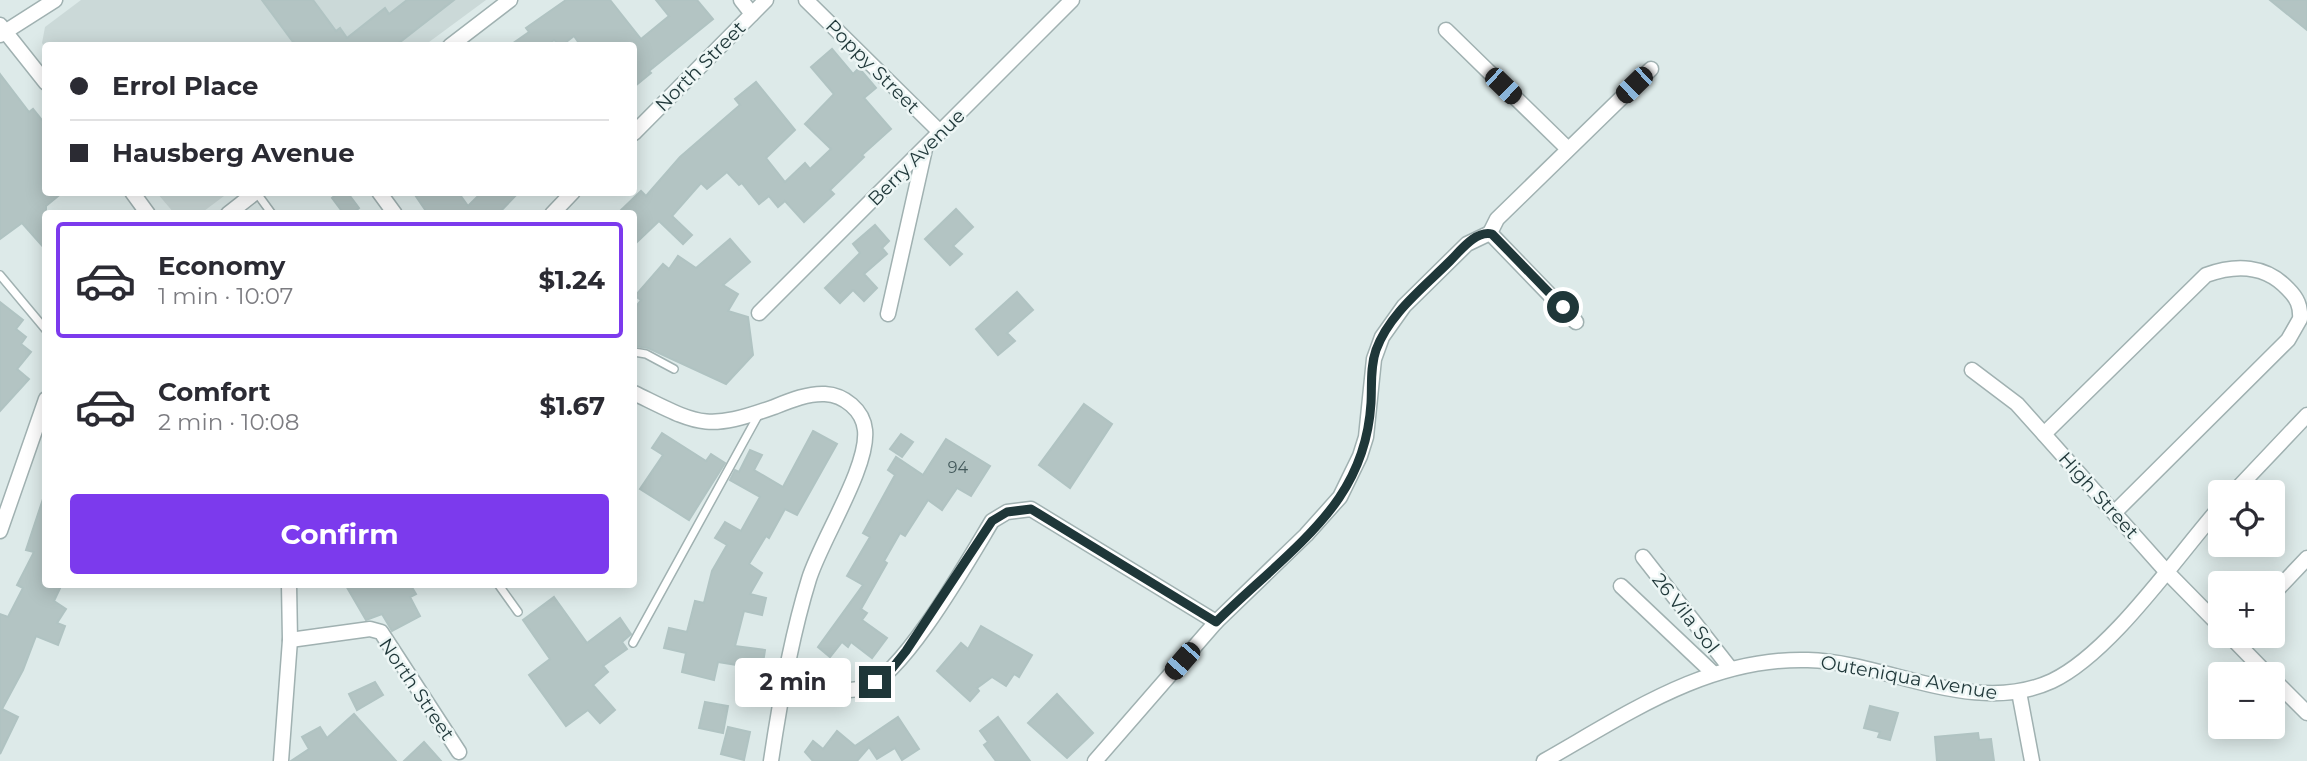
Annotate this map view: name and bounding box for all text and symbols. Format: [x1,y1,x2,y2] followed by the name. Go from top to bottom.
[821,15,925,118] street label: Poppy Street
[650,16,750,116] street label: North Street
[1612,63,1657,107] car
[1481,64,1526,108] car
[112,70,258,102] text: Errol Place
[863,104,970,211] street label: Berry Avenue
[112,137,355,169] text: Hausberg Avenue
[74,249,137,312] icon: car
[158,250,285,282] text: Economy
[538,264,605,296] text: $1.24
[158,282,293,310] text: 1 min · 10:07
[1547,291,1579,323] route start
[74,375,137,438] icon: car
[158,376,270,408] text: Comfort
[539,390,605,422] text: $1.67
[158,408,299,436] text: 2 min · 10:08
[2054,447,2144,544] street label: High Street
[948,458,969,477] house number: 94
[2208,480,2285,739] map controls
[2208,480,2285,557] button: locate
[70,494,609,574] button: Confirm
[1647,569,1724,658] street label: 26 Vila Sol
[2208,571,2285,648] button: +
[374,634,459,745] street label: North Street
[1161,638,1204,684] car
[1819,651,1999,704] street label: Outeniqua Avenue
[735,658,850,706] callout: 2 min
[2208,662,2285,739] button: −
[859,666,891,698] route end
[759,668,827,696] text: 2 min

